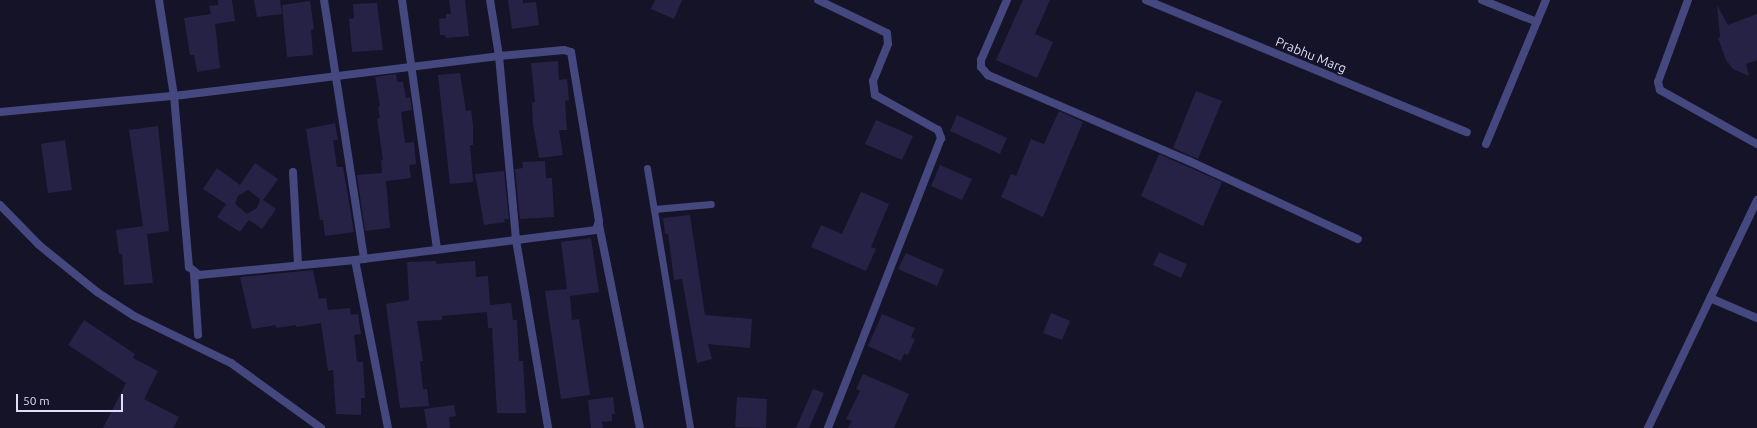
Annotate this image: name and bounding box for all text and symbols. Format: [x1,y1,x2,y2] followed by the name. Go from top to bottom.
[1273,34,1349,76] street label: Prabhu Marg
[18,386,125,412] scale bar
[23,394,50,407] text: 50 m

